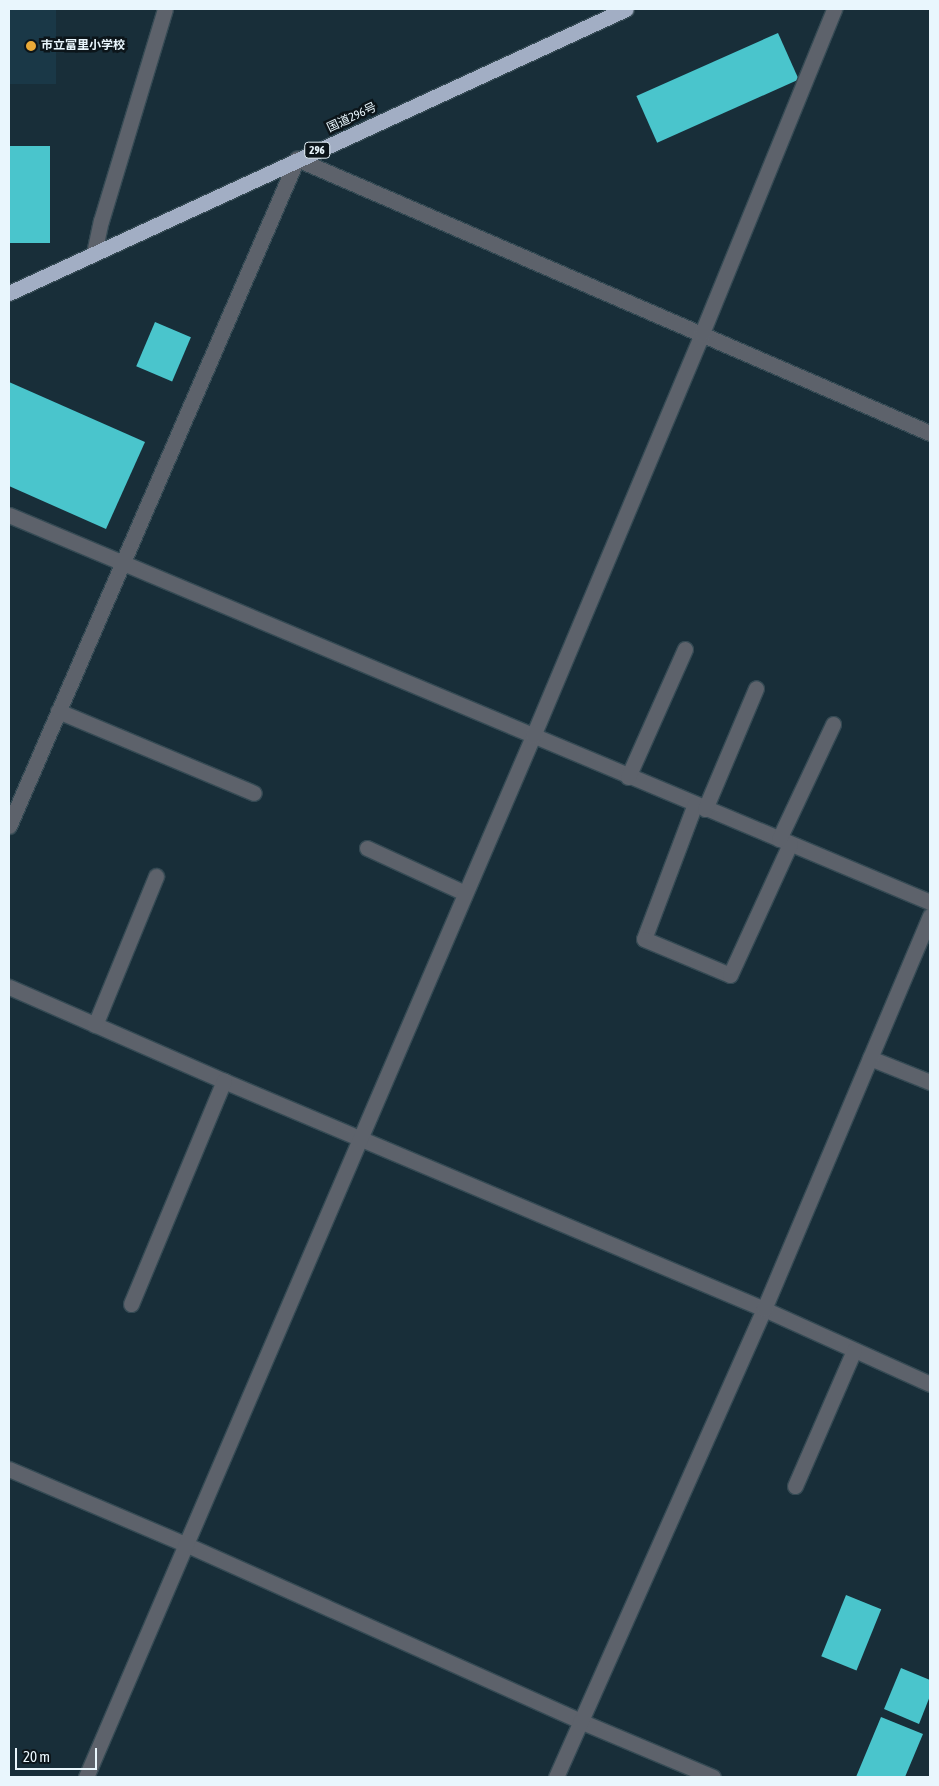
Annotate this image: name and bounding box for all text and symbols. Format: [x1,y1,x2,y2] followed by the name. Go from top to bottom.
[41,39,125,53] place label: 市立富里小学校
[25,40,37,52] marker: 市立富里小学校
[325,100,379,136] street label: 国道296号
[303,142,331,158] road number: 296
[18,1738,100,1770] scale bar
[23,1748,50,1765] text: 20 m

